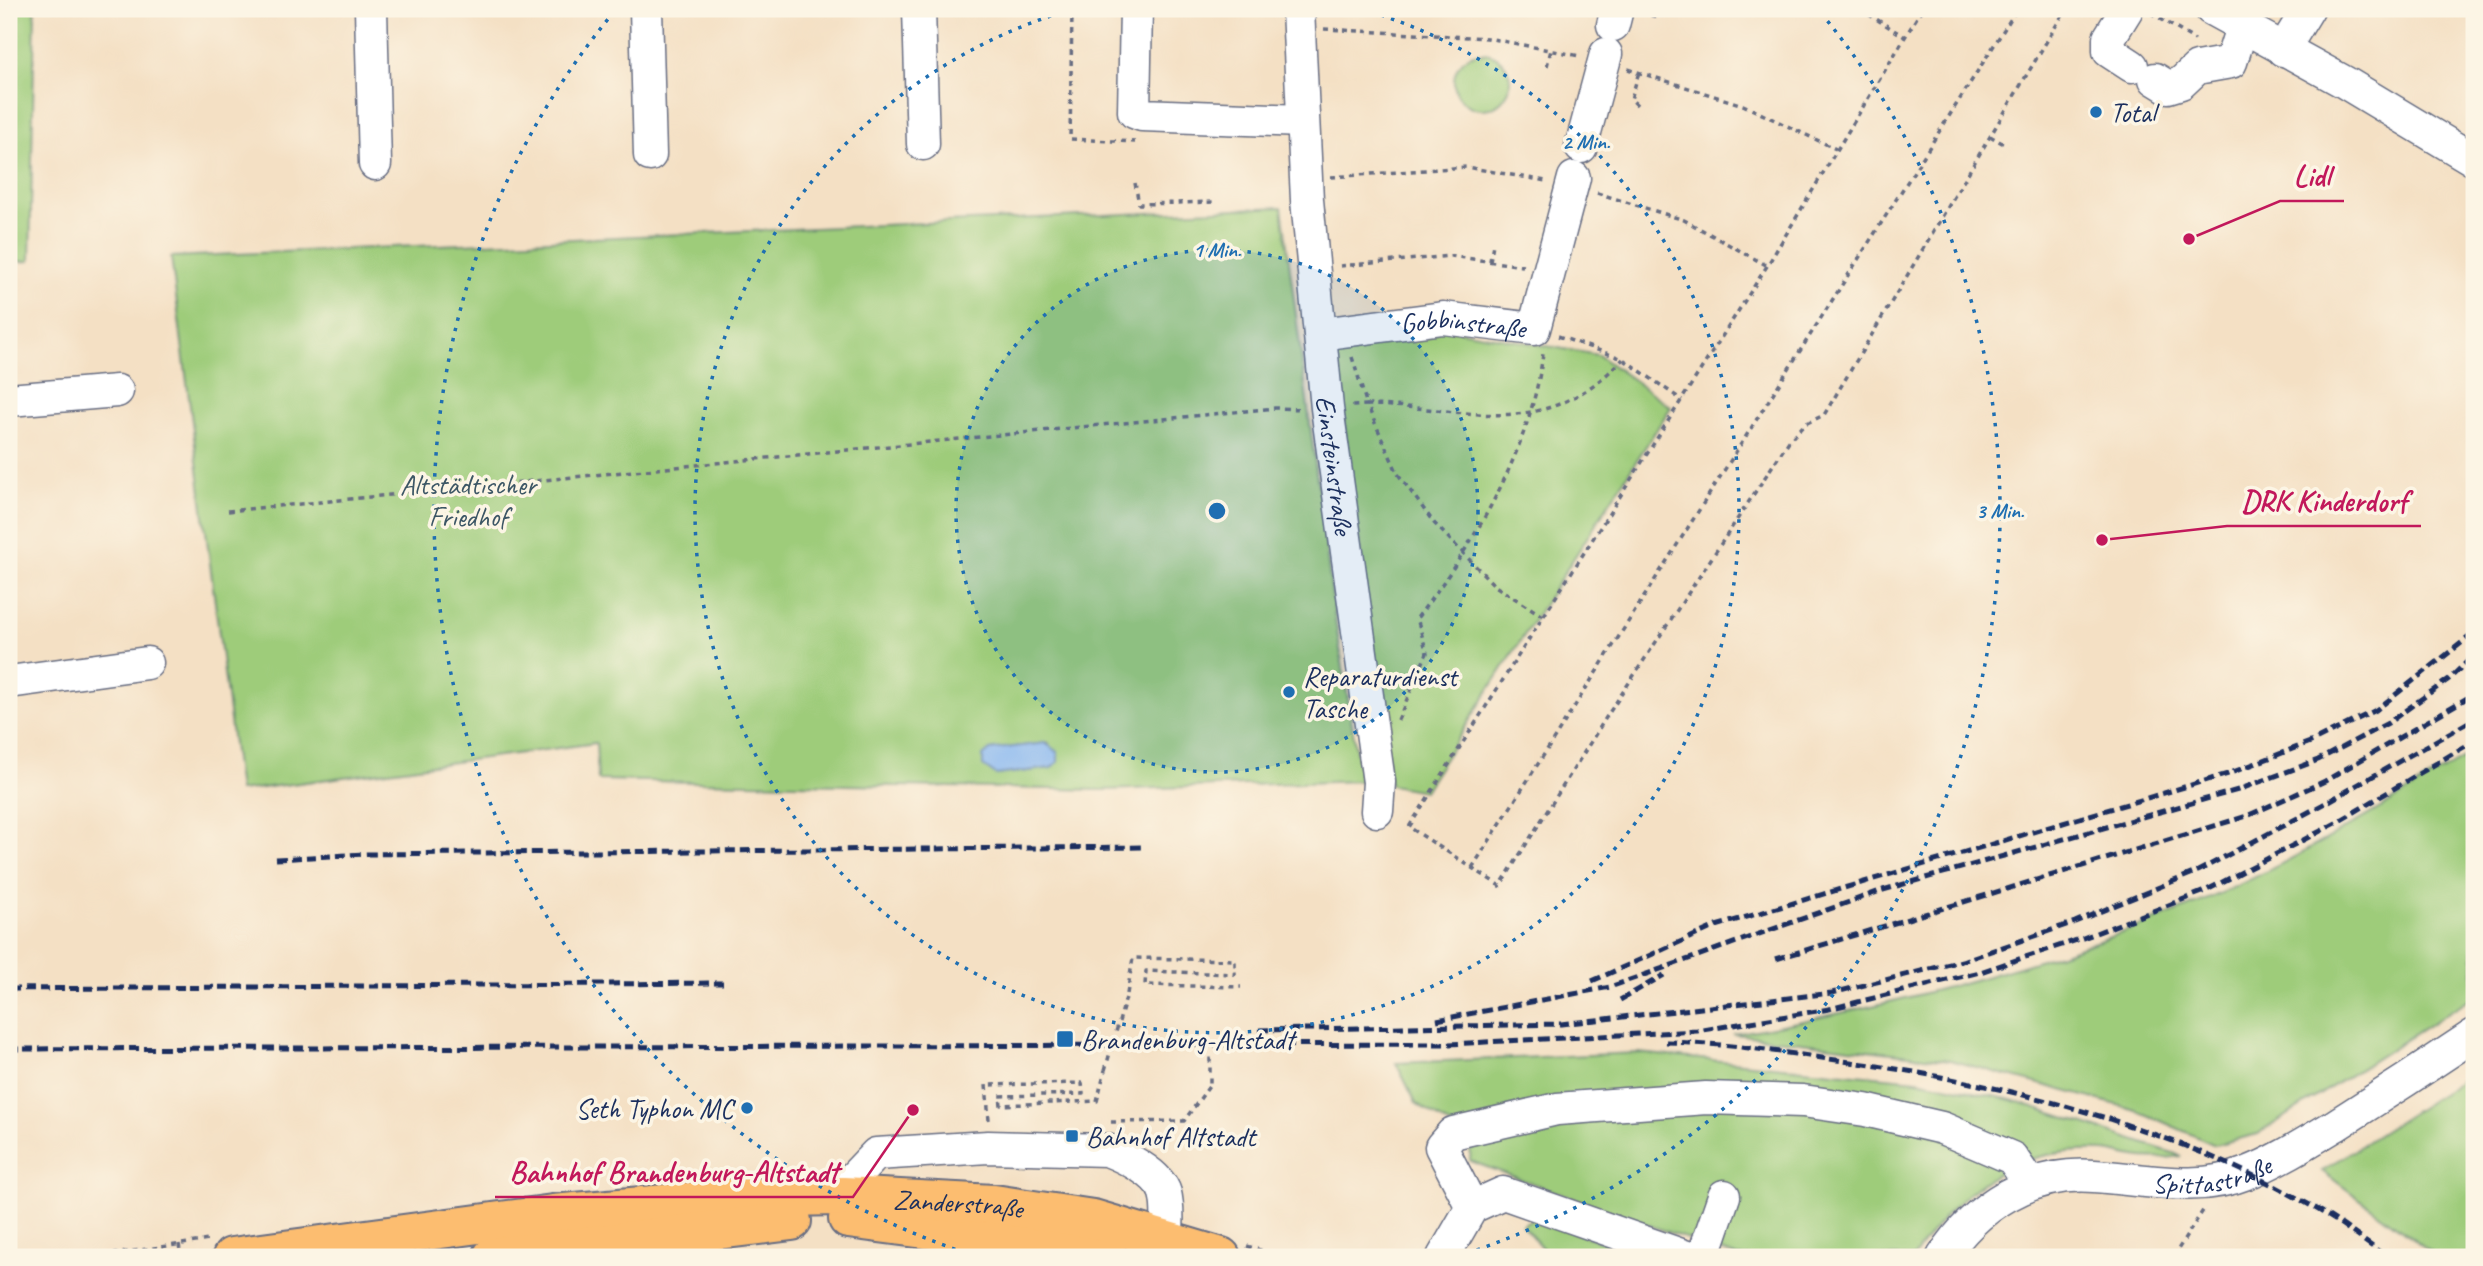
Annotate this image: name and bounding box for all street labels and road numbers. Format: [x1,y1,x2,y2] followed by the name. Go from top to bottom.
[1398,300,1530,346] street label: Gobbinstraße
[1308,394,1362,539] street label: Einsteinstraße
[2151,1147,2279,1201] street label: Spittastraße
[892,1181,1027,1226] street label: Zanderstraße

